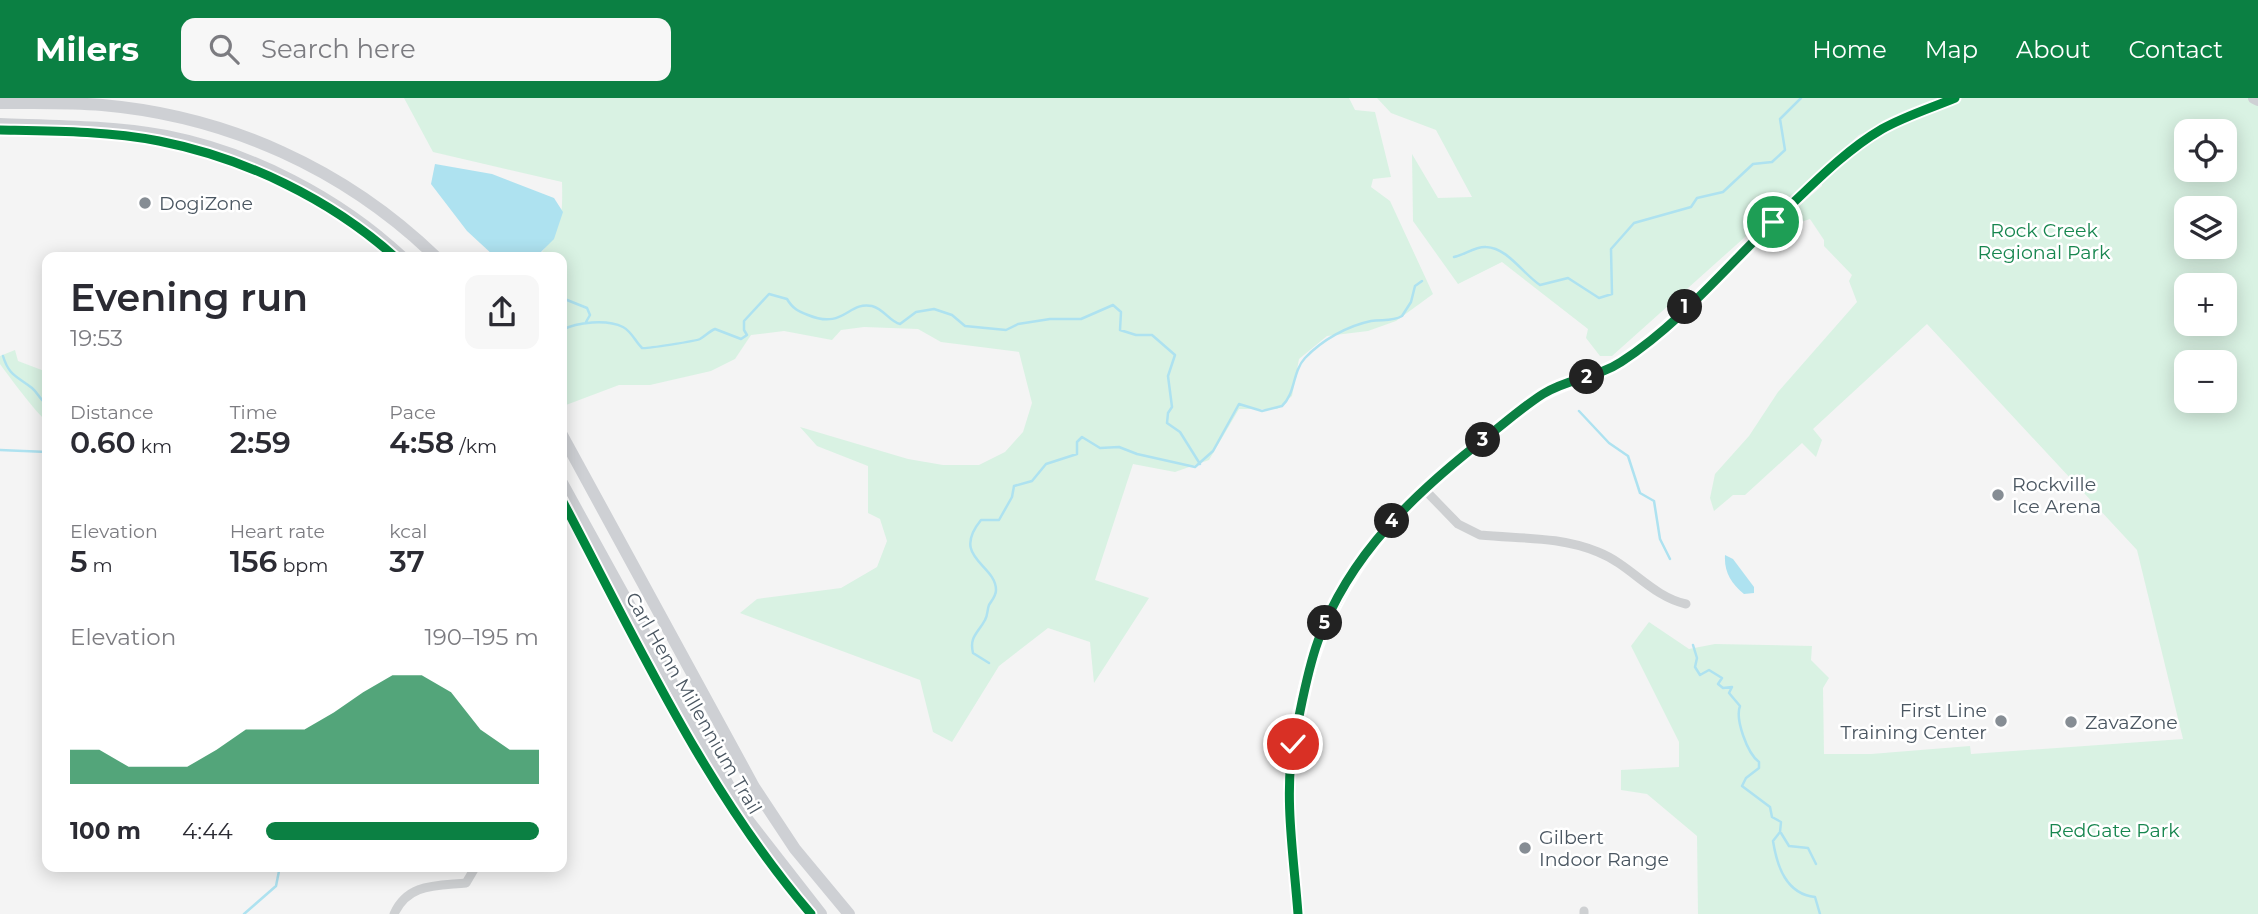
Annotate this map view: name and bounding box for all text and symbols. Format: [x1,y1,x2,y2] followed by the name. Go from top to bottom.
[181,18,671,81] search box
[35,29,139,69] text: Milers
[205,30,243,68] icon: search
[261,33,416,65] text: Search here
[1812,35,1887,64] text: Home
[1925,35,1978,64] text: Map
[2016,35,2090,64] text: About
[2128,35,2223,64] text: Contact
[2174,119,2237,413] map controls
[2174,119,2237,182] button: locate
[159,192,253,215] place label: DogiZone
[1743,192,1803,252] pin
[137,195,153,211] marker: DogiZone
[2174,196,2237,259] button: layers
[1754,203,1792,241] icon: arrive
[1978,219,2111,264] park label: Rock Creek Regional Park
[2174,273,2237,336] button: +
[70,274,308,321] text: Evening run
[465,275,539,349] button: share
[1668,290,1702,325] pin: 1
[1681,295,1688,318] text: 1
[70,324,123,352] text: 19:53
[2174,350,2237,413] button: −
[1570,360,1604,394] pin: 2
[1581,365,1592,388] text: 2
[70,401,153,424] text: Distance
[230,401,277,424] text: Time
[389,401,436,424] text: Pace
[1466,422,1500,458] pin: 3
[70,424,136,461] text: 0.60
[230,424,291,461] text: 2:59
[389,424,454,461] text: 4:58
[1477,428,1488,451] text: 3
[136,435,172,458] text: km
[454,435,497,458] text: /km
[2012,473,2101,518] place label: Rockville Ice Arena
[1990,487,2006,503] marker: Rockville Ice Arena
[1374,504,1410,538] pin: 4
[1385,509,1398,532] text: 4
[70,520,158,543] text: Elevation
[230,520,325,543] text: Heart rate
[389,520,427,543] text: kcal
[70,543,88,580] text: 5
[230,543,277,580] text: 156
[389,543,425,580] text: 37
[88,554,113,577] text: m
[277,554,328,577] text: bpm
[621,588,767,818] street label: Carl Henn Millennium Trail
[1308,606,1342,640] pin: 5
[1319,611,1330,634] text: 5
[70,623,176,651] text: Elevation
[424,623,539,651] text: 190–195 m
[1841,699,1987,744] place label: First Line Training Center
[2085,711,2178,734] place label: ZavaZone
[1993,713,2009,729] marker: First Line Training Center
[1263,714,1323,774] pin
[2063,714,2079,730] marker: ZavaZone
[1274,725,1312,763] icon: check
[70,817,141,845] text: 100 m
[182,817,233,845] text: 4:44
[2048,819,2180,842] park label: RedGate Park
[1539,826,1669,871] place label: Gilbert Indoor Range
[1517,840,1533,856] marker: Gilbert Indoor Range

